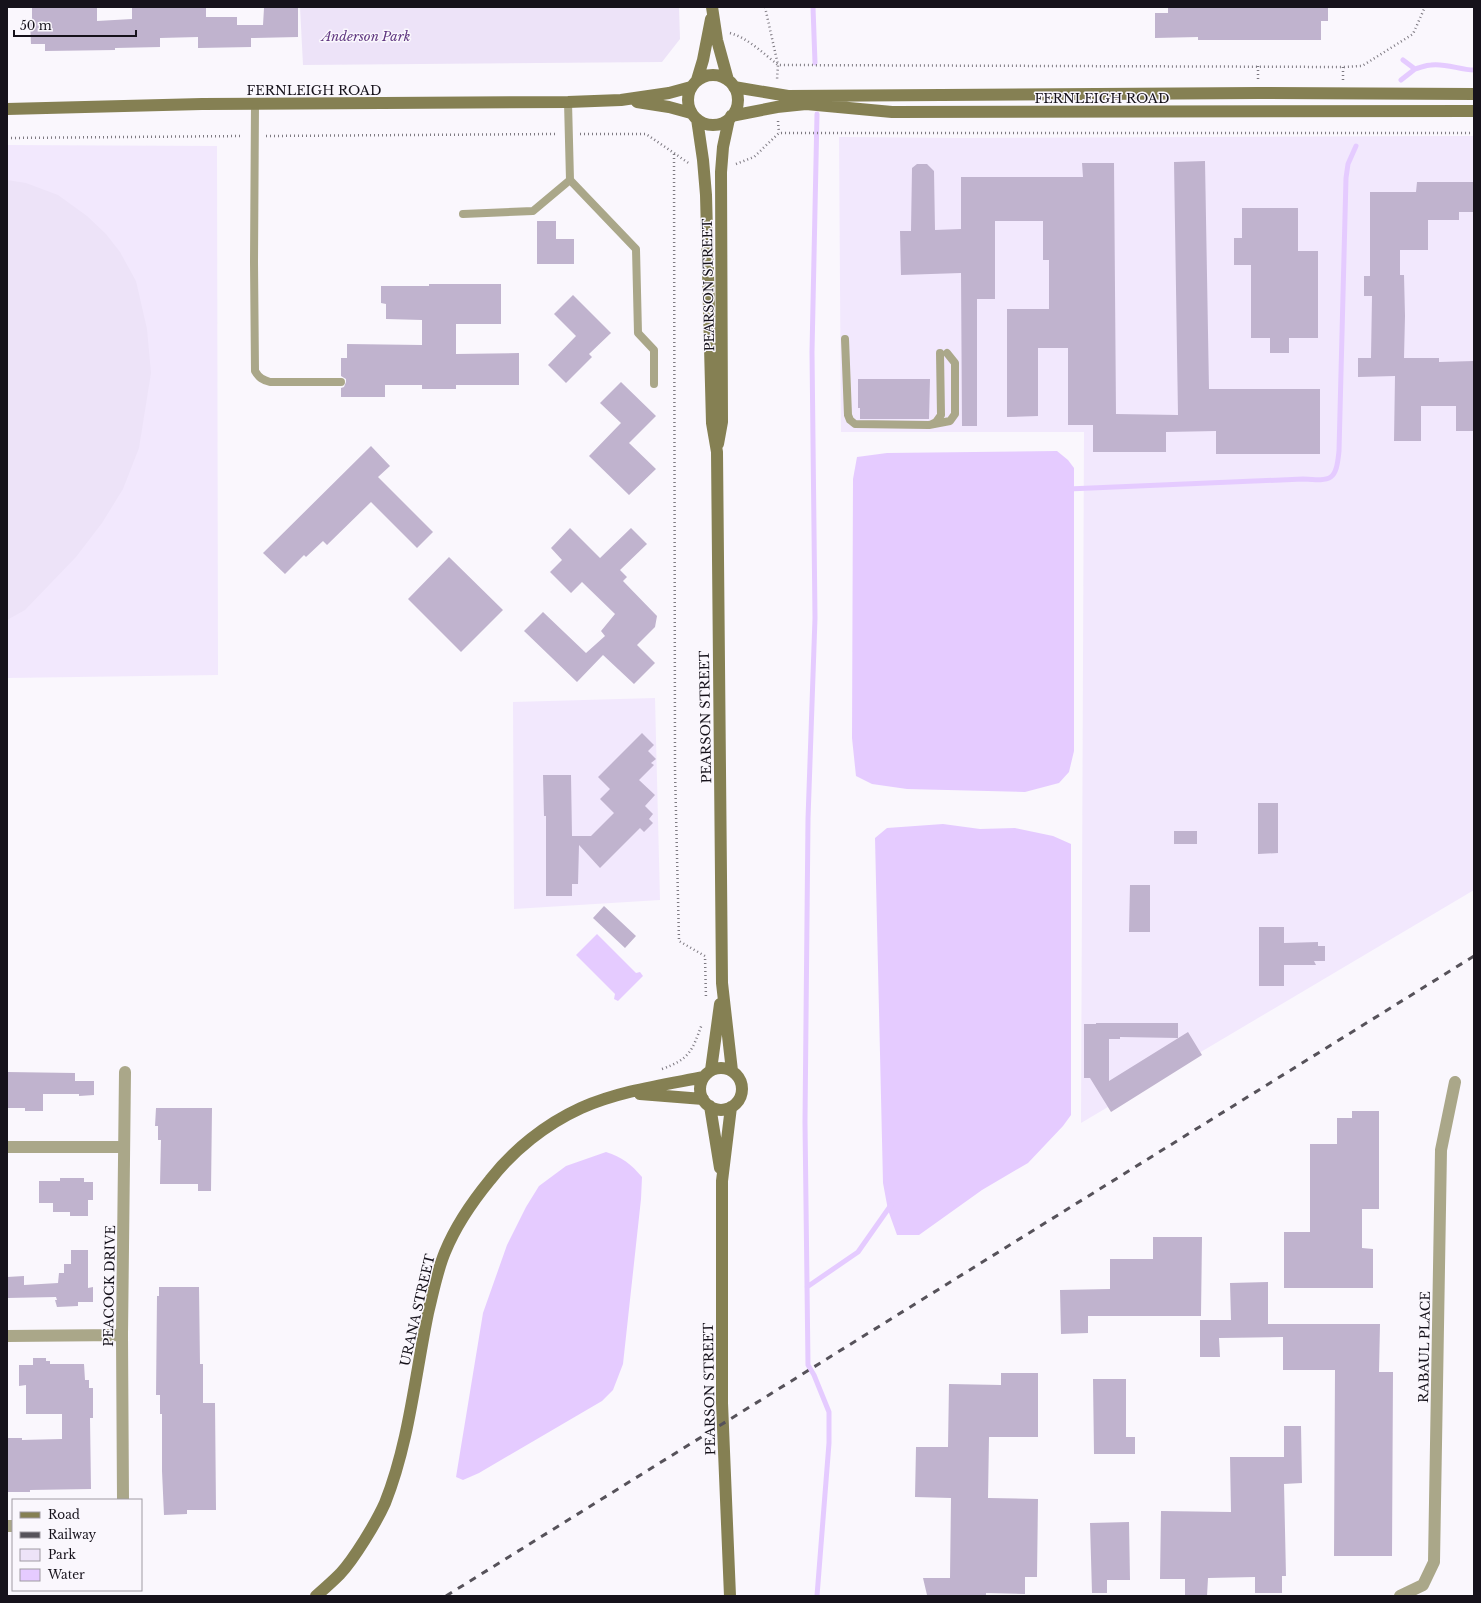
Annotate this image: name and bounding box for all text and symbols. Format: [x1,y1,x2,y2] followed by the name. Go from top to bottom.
[14,12,136,38] scale bar
[20,18,52,33] text: 50 m
[320,28,411,45] park label: Anderson Park
[247,82,381,99] street label: FERNLEIGH ROAD
[1035,90,1169,107] street label: FERNLEIGH ROAD
[699,218,718,352] street label: PEARSON STREET
[696,650,715,784] street label: PEARSON STREET
[100,1225,119,1347] street label: PEACOCK DRIVE
[396,1252,439,1368] street label: URANA STREET
[1415,1291,1434,1403] street label: RABAUL PLACE
[700,1322,719,1456] street label: PEARSON STREET
[12,1499,142,1591] legend
[48,1507,80,1522] text: Road
[48,1527,97,1542] text: Railway
[48,1547,76,1562] text: Park
[47,1567,85,1582] text: Water

